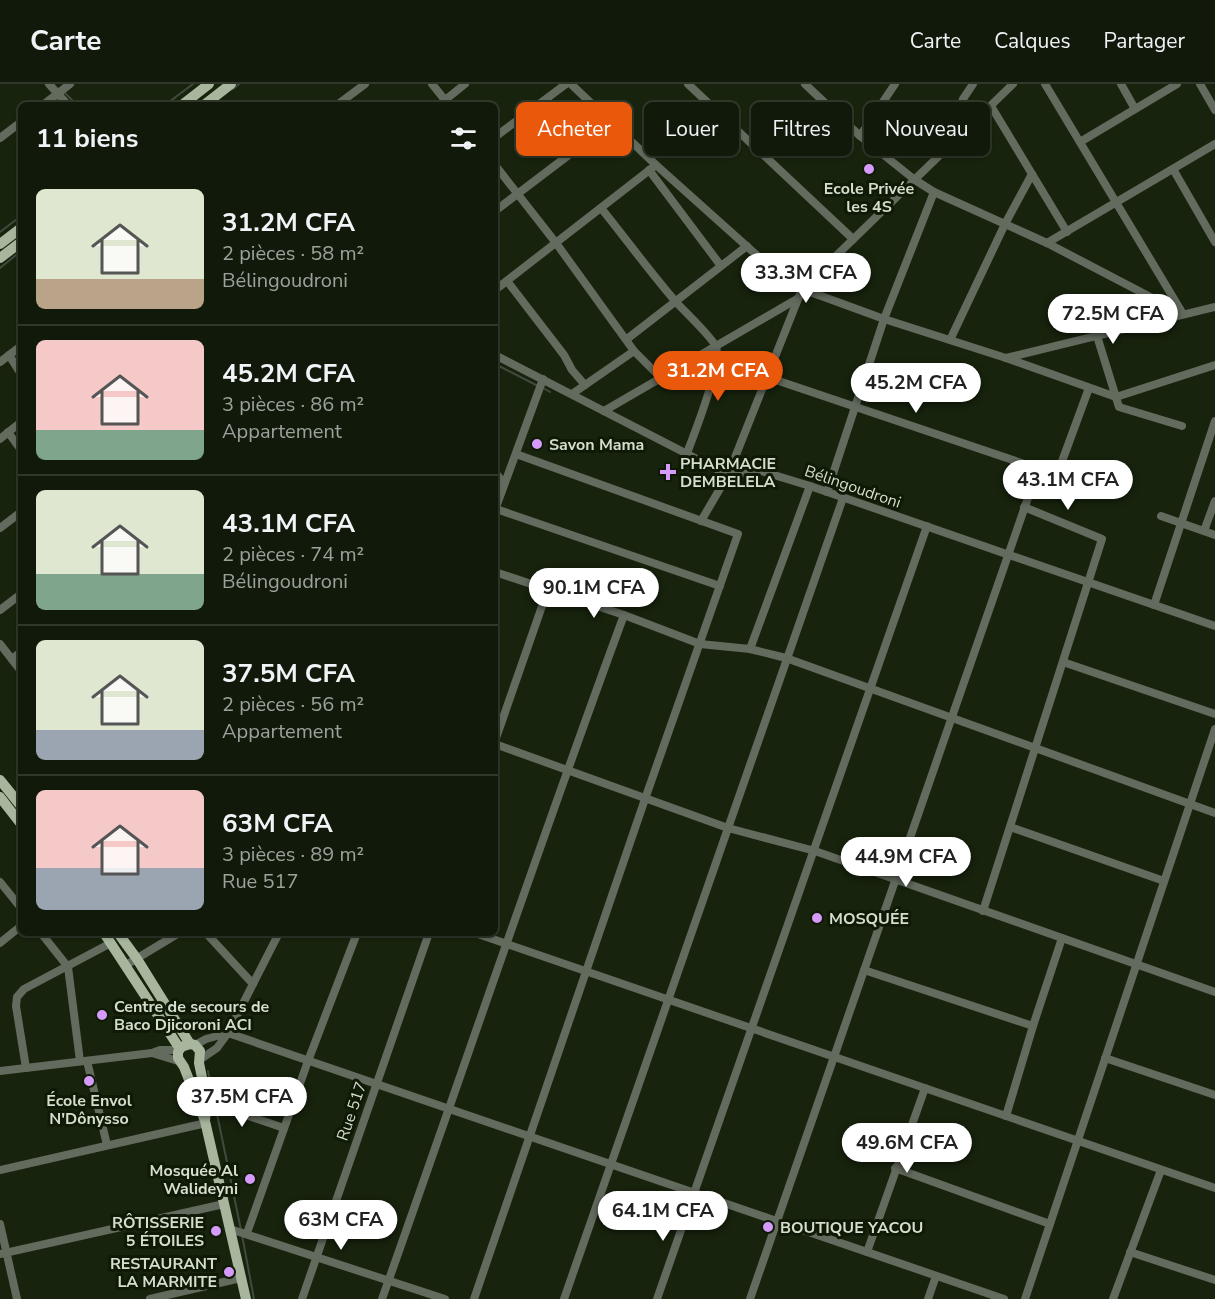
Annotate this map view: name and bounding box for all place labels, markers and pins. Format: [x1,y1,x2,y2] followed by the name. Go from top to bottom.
[862,162,876,176] marker: Ecole Privée les 4S
[824,178,915,218] place label: Ecole Privée les 4S
[737,253,875,304] pin: 33.3M CFA
[1044,294,1182,345] pin: 72.5M CFA
[649,351,787,402] pin: 31.2M CFA
[847,363,985,414] pin: 45.2M CFA
[549,434,644,456] place label: Savon Mama
[530,437,544,451] marker: Savon Mama
[680,453,776,493] place label: PHARMACIE DEMBELELA
[999,460,1137,511] pin: 43.1M CFA
[661,465,675,479] marker: PHARMACIE DEMBELELA
[525,568,663,619] pin: 90.1M CFA
[837,837,975,888] pin: 44.9M CFA
[829,908,909,930] place label: MOSQUÉE
[810,911,824,925] marker: MOSQUÉE
[114,996,269,1036] place label: Centre de secours de Baco Djicoroni ACI
[95,1008,109,1022] marker: Centre de secours de Baco Djicoroni ACI
[82,1074,96,1088] marker: École Envol N'Dônysso
[173,1077,311,1128] pin: 37.5M CFA
[46,1090,132,1130] place label: École Envol N'Dônysso
[838,1123,976,1174] pin: 49.6M CFA
[150,1160,238,1200] place label: Mosquée Al Walideyni
[243,1172,257,1186] marker: Mosquée Al Walideyni
[594,1191,732,1242] pin: 64.1M CFA
[286,1200,396,1251] pin: 63M CFA
[112,1212,204,1252] place label: RÔTISSERIE 5 ÉTOILES
[780,1217,923,1239] place label: BOUTIQUE YACOU
[761,1220,775,1234] marker: BOUTIQUE YACOU
[209,1224,223,1238] marker: RÔTISSERIE 5 ÉTOILES
[110,1253,217,1293] place label: RESTAURANT LA MARMITE
[222,1265,236,1279] marker: RESTAURANT LA MARMITE

